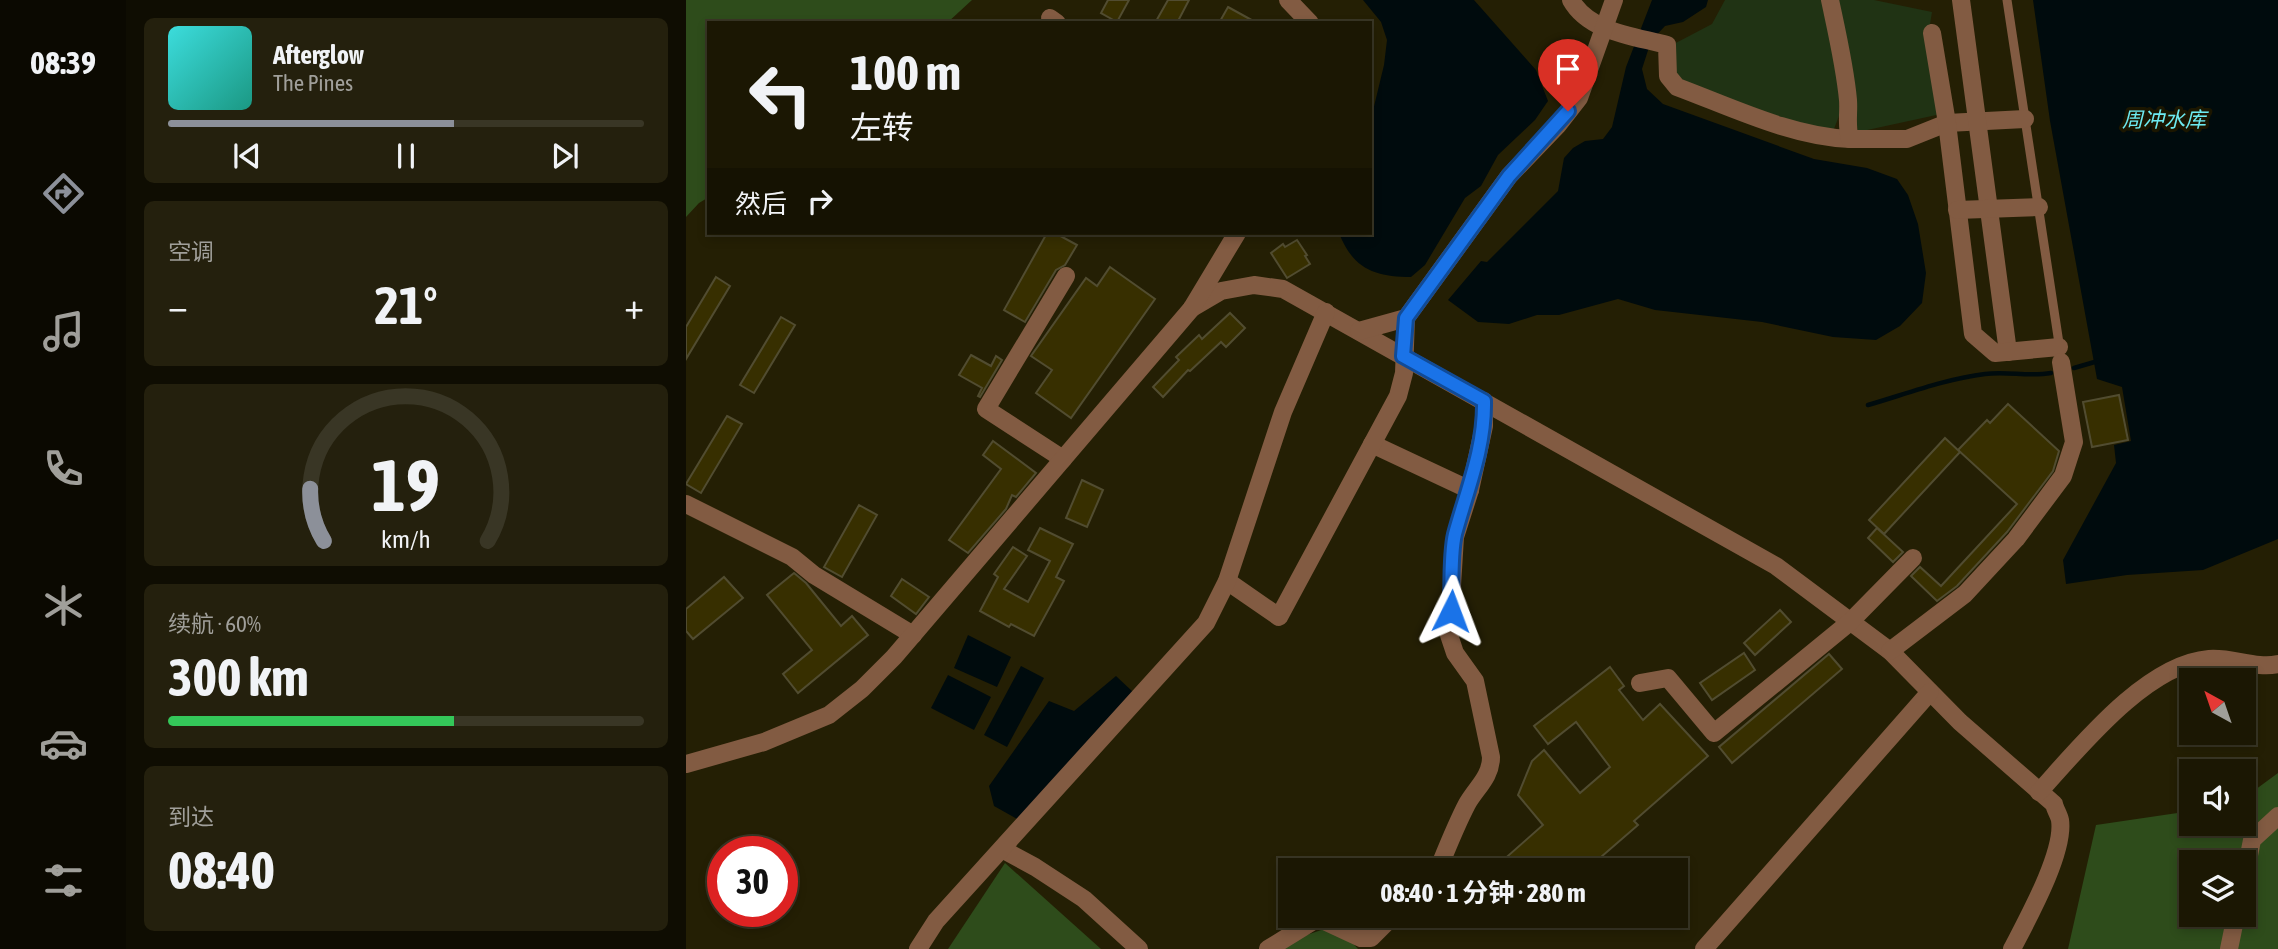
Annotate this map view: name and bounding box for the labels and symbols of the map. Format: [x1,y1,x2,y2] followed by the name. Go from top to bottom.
[1538,39,1598,111] pin
[2122,107,2209,131] water label: 周冲水库
[1414,574,1488,648] position arrow
[2179,668,2256,746] north arrow
[707,836,798,927] speed limit sign: 30

